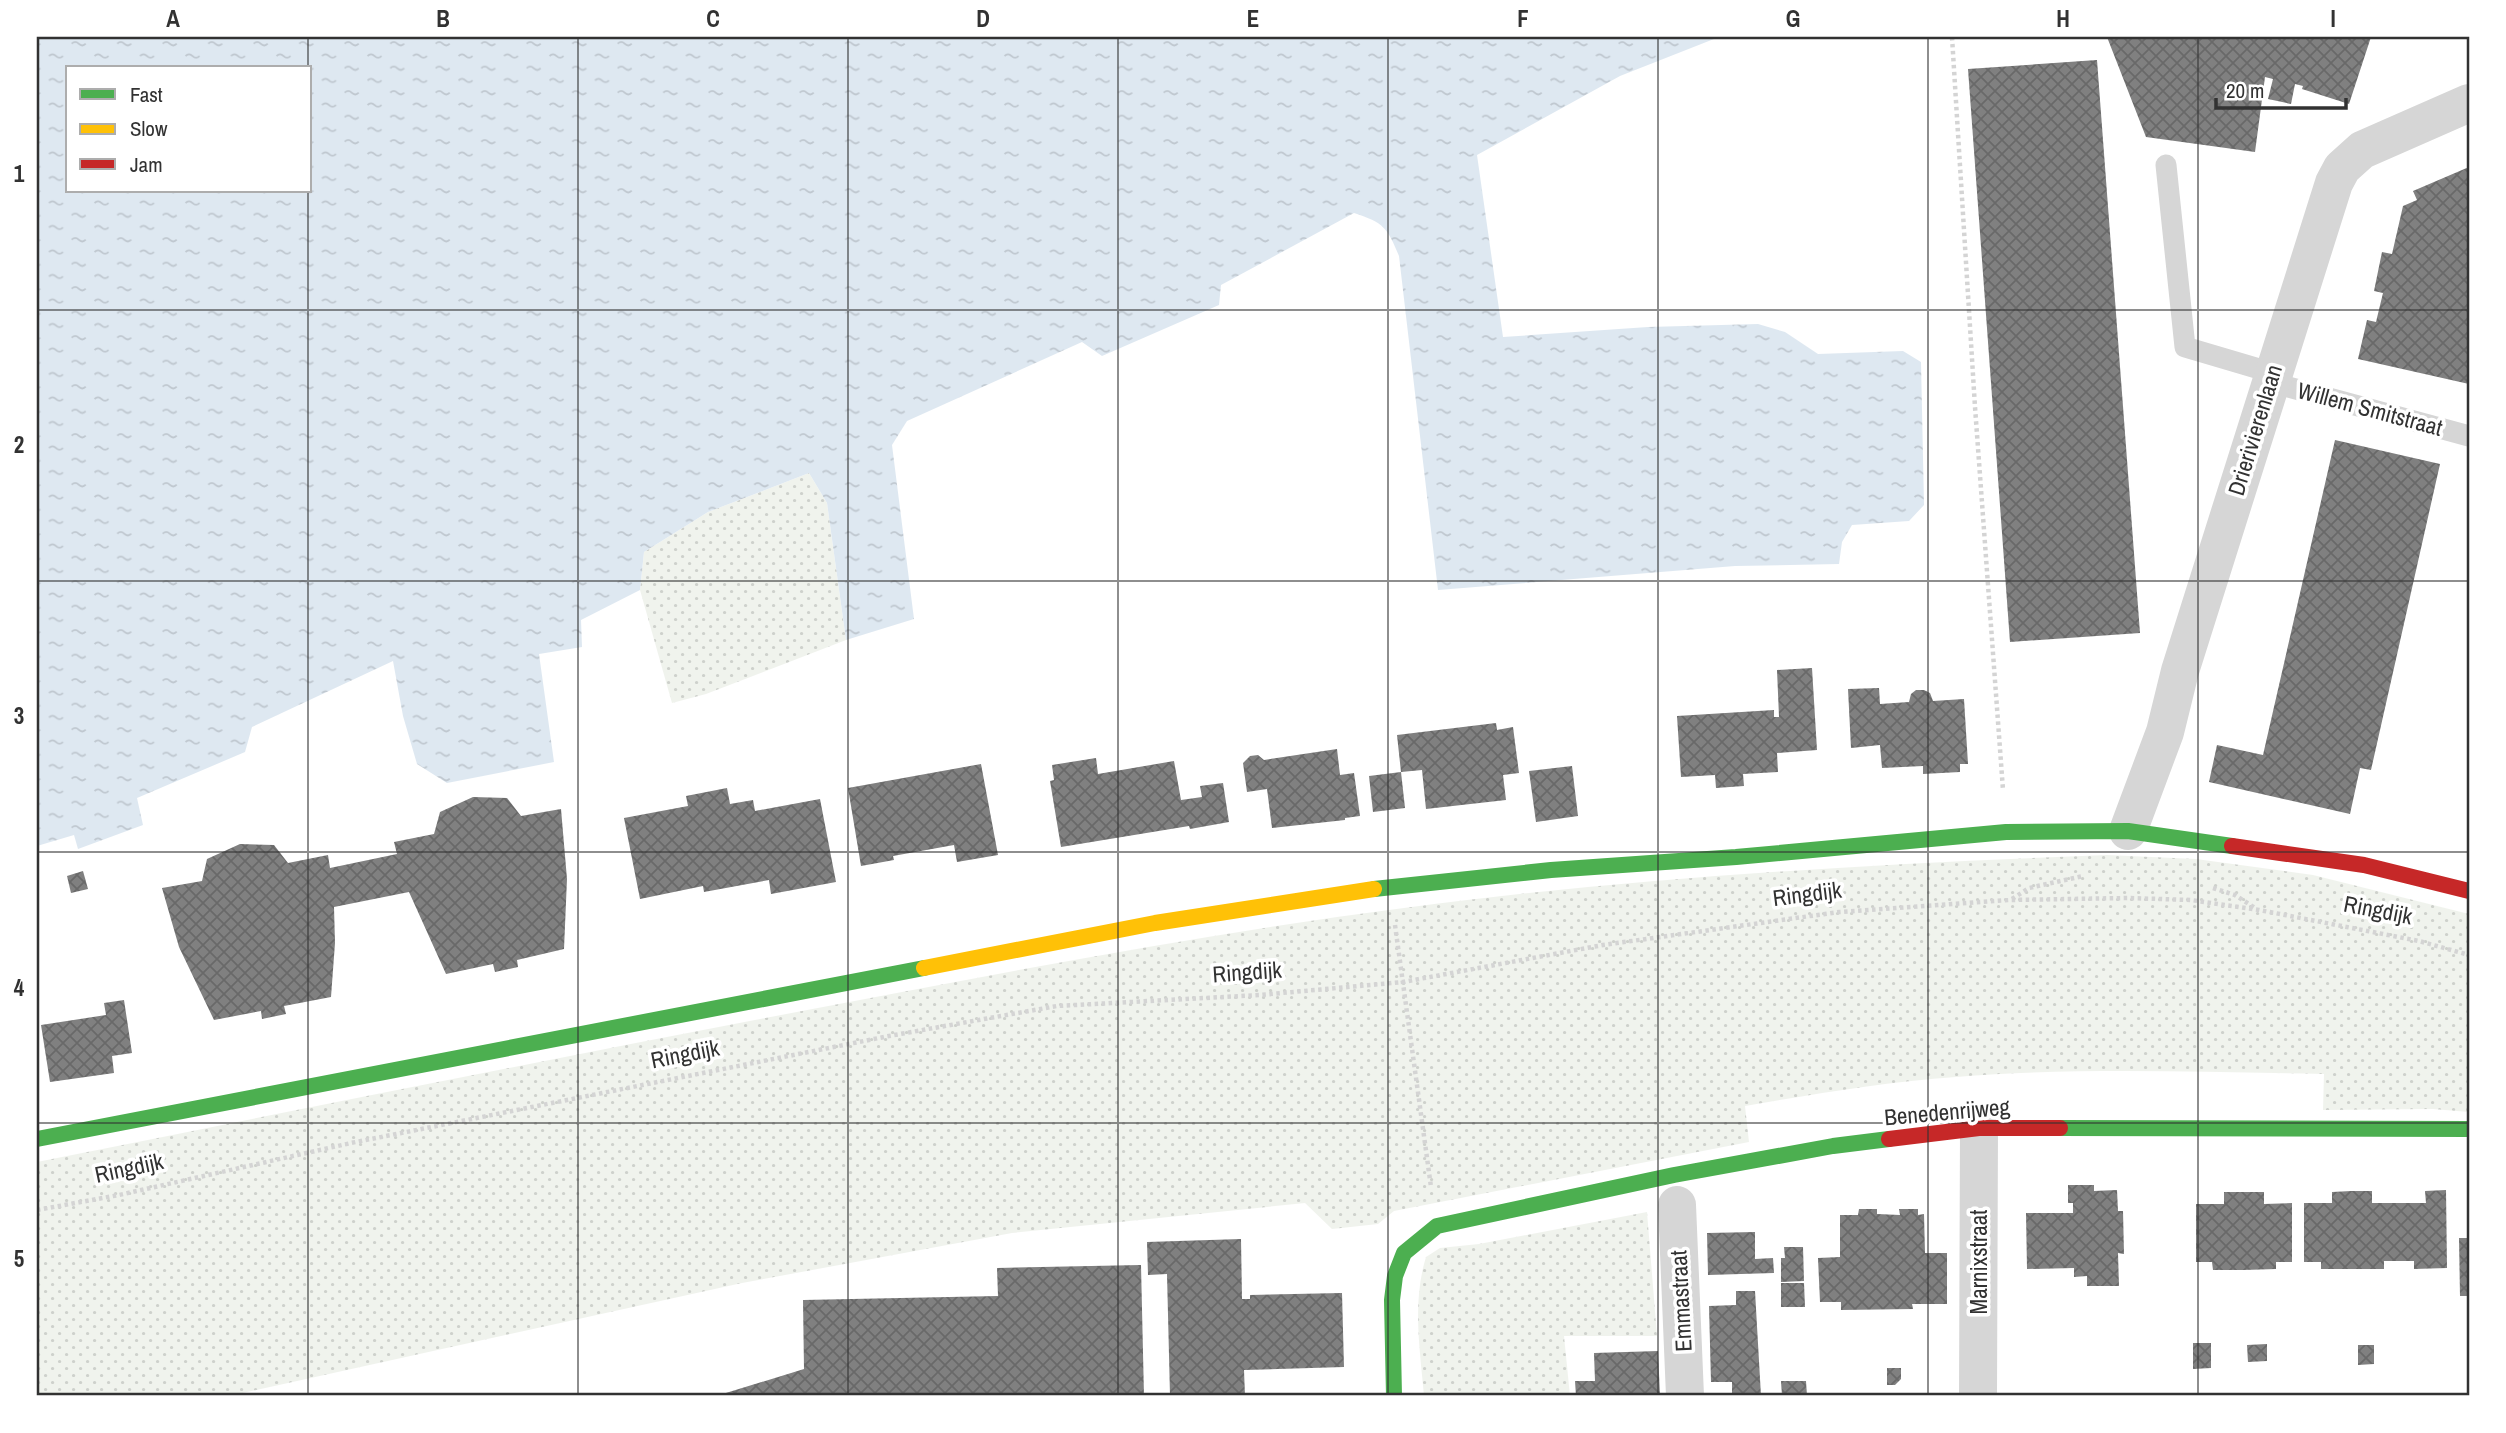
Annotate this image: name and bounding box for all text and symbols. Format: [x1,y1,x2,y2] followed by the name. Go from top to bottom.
[166,3,180,34] text: A
[436,3,450,34] text: B
[706,3,720,34] text: C
[976,3,990,34] text: D
[1247,3,1259,34] text: E
[1517,3,1529,34] text: F
[1786,3,1800,34] text: G
[2056,3,2070,34] text: H
[2330,3,2336,34] text: I
[66,66,312,192] legend
[2216,66,2345,110] scale bar
[2226,76,2264,105] text: 20 m
[130,80,163,109] text: Fast
[130,114,168,143] text: Slow
[130,150,163,179] text: Jam
[14,158,25,189] text: 1
[2220,361,2289,499] street label: Drierivierenlaan
[2294,374,2446,443] street label: Willem Smitstraat
[14,429,24,460] text: 2
[14,700,24,731] text: 3
[1771,874,1844,913] street label: Ringdijk
[2341,888,2416,931] street label: Ringdijk
[1211,954,1283,989] street label: Ringdijk
[14,972,25,1003] text: 4
[648,1032,722,1075] street label: Ringdijk
[1883,1091,2011,1132] street label: Benedenrijweg
[92,1145,167,1190] street label: Ringdijk
[1963,1210,1994,1314] street label: Marnixstraat
[14,1243,24,1274] text: 5
[1662,1249,1699,1353] street label: Emmastraat

